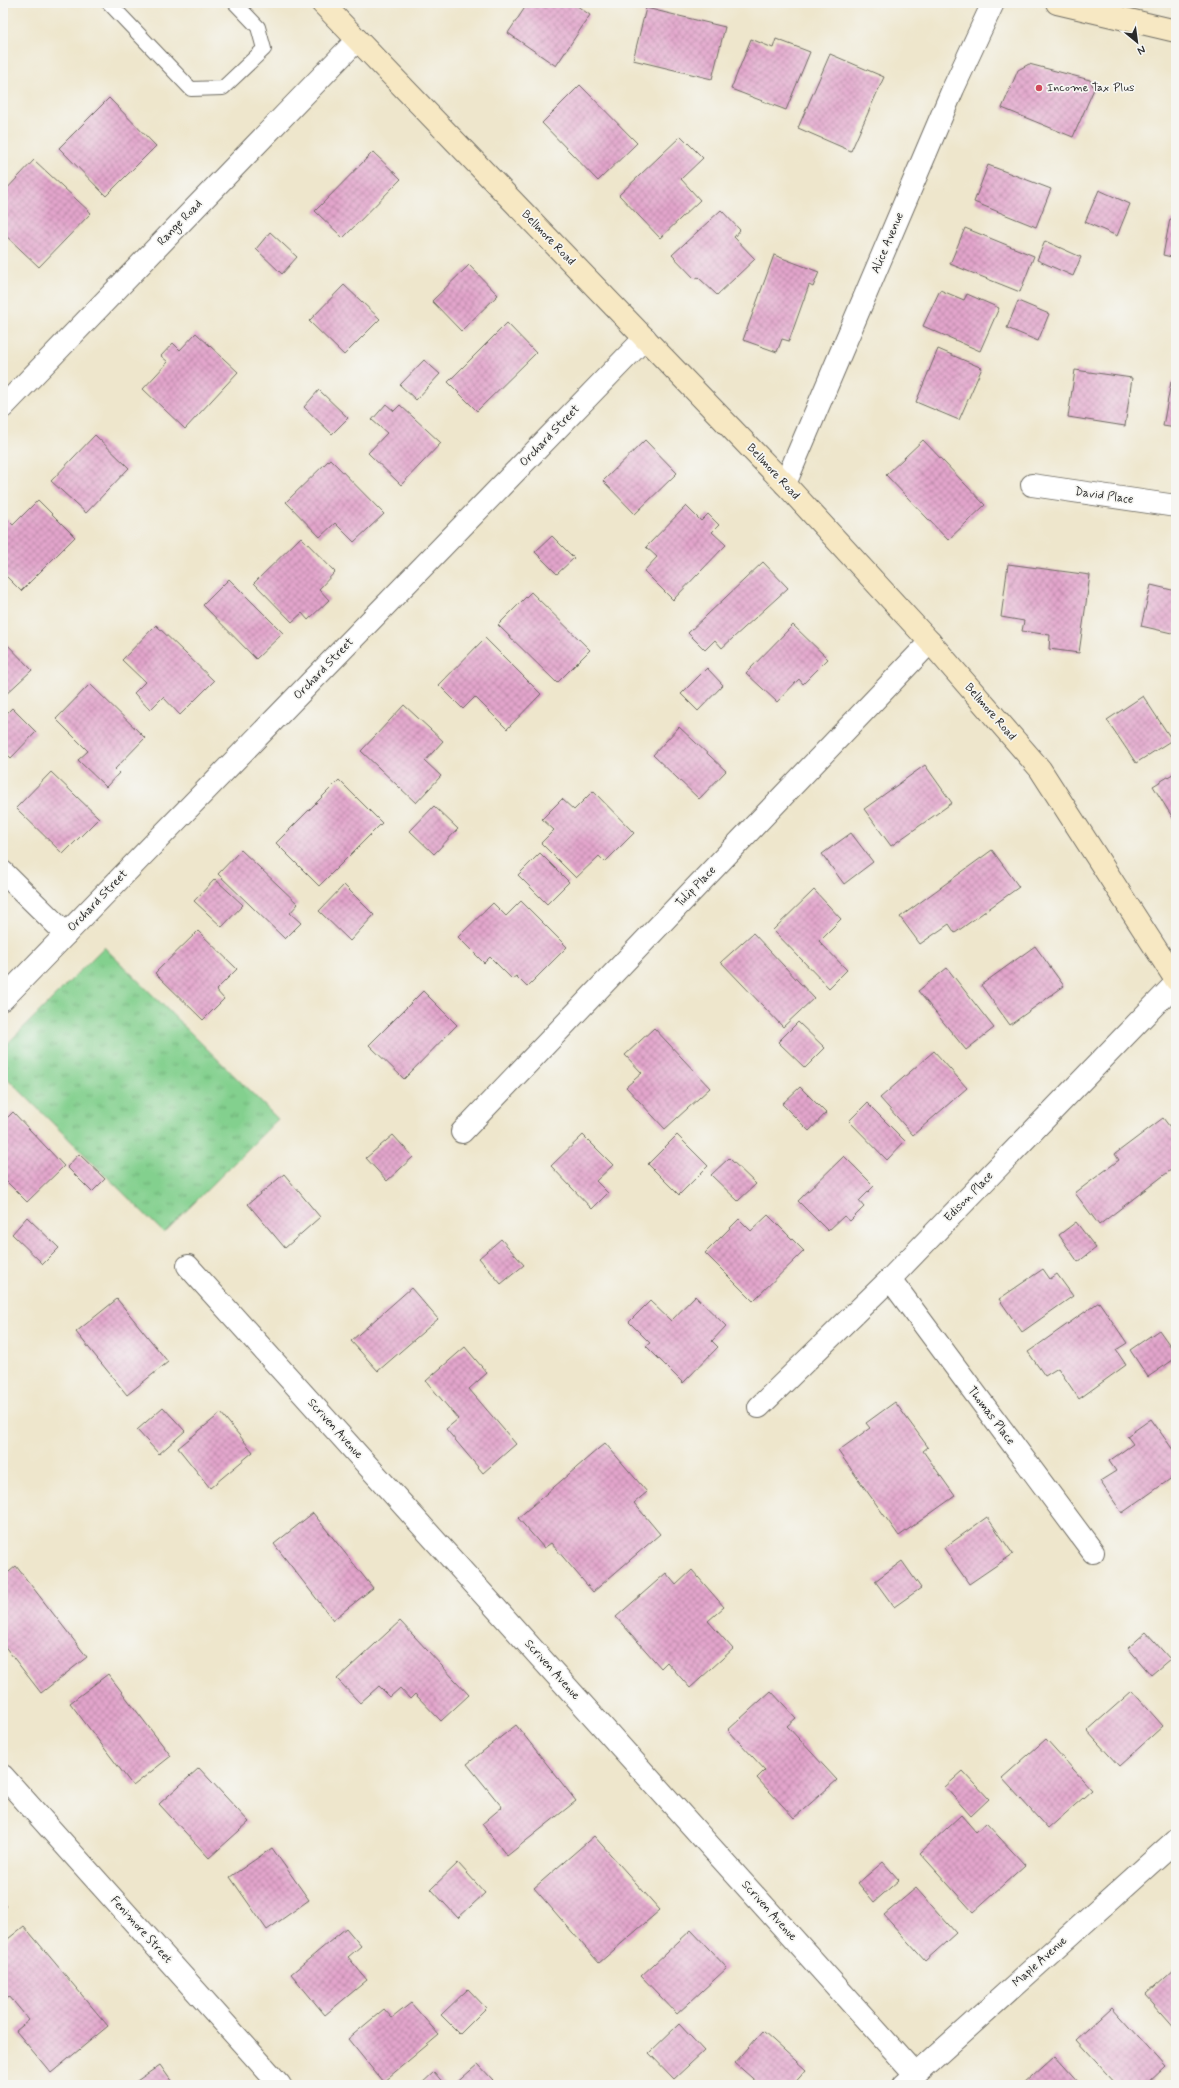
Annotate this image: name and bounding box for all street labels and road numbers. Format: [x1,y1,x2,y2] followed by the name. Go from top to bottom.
[154,196,206,250] street label: Range Road
[518,207,578,269] street label: Bellmore Road
[868,210,908,276] street label: Alice Avenue
[516,401,584,470] street label: Orchard Street
[743,441,803,503] street label: Bellmore Road
[1074,484,1134,508] street label: David Place
[290,634,358,703] street label: Orchard Street
[961,680,1019,744] street label: Bellmore Road
[672,863,720,911] street label: Tulip Place
[64,866,132,935] street label: Orchard Street
[941,1168,997,1226] street label: Edison Place
[964,1383,1018,1449] street label: Thomas Place
[304,1395,367,1463] street label: Scriven Avenue
[521,1636,584,1704] street label: Scriven Avenue
[738,1877,801,1945] street label: Scriven Avenue
[106,1893,176,1967] street label: Fenimore Street
[1009,1933,1071,1991] street label: Maple Avenue

